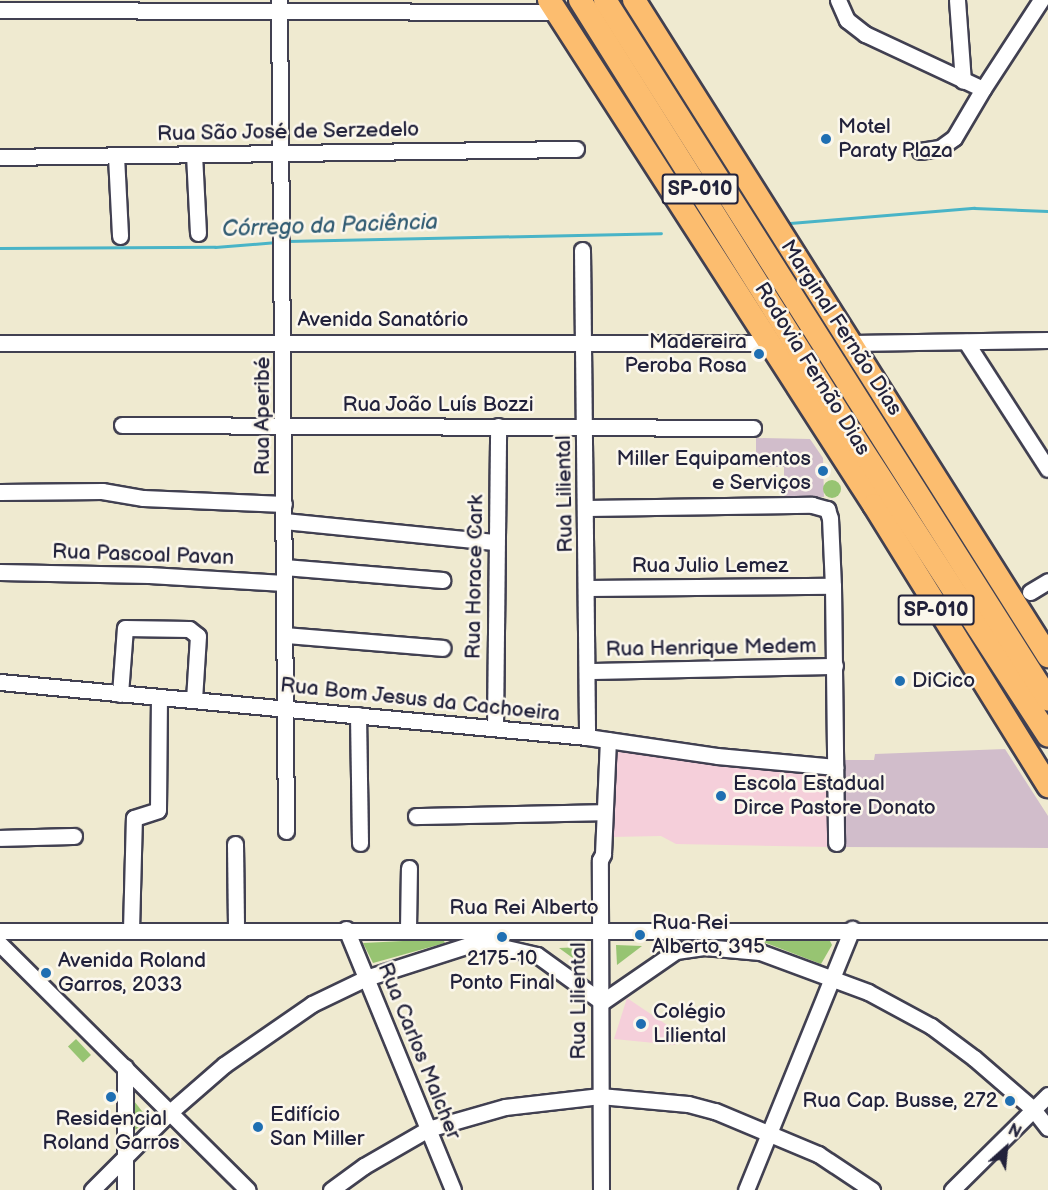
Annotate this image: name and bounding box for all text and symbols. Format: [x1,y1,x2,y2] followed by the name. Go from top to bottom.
[838,114,954,164] place label: Motel Paraty Plaza
[156,117,420,147] street label: Rua São José de Serzedelo
[819,132,833,146] marker: Motel Paraty Plaza
[661,172,739,206] road number: SP-010
[222,209,438,243] water label: Córrego da Paciência
[775,236,907,420] street label: Marginal Fernão Dias
[749,278,875,460] street label: Rodovia Fernão Dias
[297,307,469,333] street label: Avenida Sanatório
[625,329,747,379] place label: Madereira Peroba Rosa
[752,347,766,361] marker: Madereira Peroba Rosa
[250,357,276,475] street label: Rua Aperibé
[342,392,534,418] street label: Rua João Luís Bozzi
[551,435,579,553] street label: Rua Liliental
[616,446,811,496] place label: Miller Equipamentos e Serviços
[816,464,830,478] marker: Miller Equipamentos e Serviços
[461,495,489,659] street label: Rua Horace Cark
[52,539,234,571] street label: Rua Pascoal Pavan
[631,553,789,579] street label: Rua Julio Lemez
[897,593,975,627] road number: SP-010
[605,634,817,662] street label: Rua Henrique Medem
[912,668,975,694] place label: DiCico
[278,673,562,727] street label: Rua Bom Jesus da Cachoeira
[893,674,907,688] marker: DiCico
[733,771,936,821] place label: Escola Estadual Dirce Pastore Donato
[714,789,728,803] marker: Escola Estadual Dirce Pastore Donato
[449,895,599,921] street label: Rua Rei Alberto
[652,910,765,960] place label: Rua Rei Alberto, 395
[633,928,647,942] marker: Rua Rei Alberto, 395
[495,930,509,944] marker: 2175-10 Ponto Final
[566,942,592,1060] street label: Rua Liliental
[449,946,555,996] place label: 2175-10 Ponto Final
[58,948,206,998] place label: Avenida Roland Garros, 2033
[372,959,466,1143] street label: Rua Carlos Malcher
[39,966,53,980] marker: Avenida Roland Garros, 2033
[653,999,726,1049] place label: Colégio Liliental
[634,1017,648,1031] marker: Colégio Liliental
[802,1088,998,1114] place label: Rua Cap. Busse, 272
[104,1090,118,1104] marker: Residencial Roland Garros
[1003,1094,1017,1108] marker: Rua Cap. Busse, 272
[270,1102,364,1152] place label: Edifício San Miller
[42,1106,180,1156] place label: Residencial Roland Garros
[976,1118,1036,1178] north arrow
[251,1120,265,1134] marker: Edifício San Miller
[1005,1120,1024,1143] text: N

